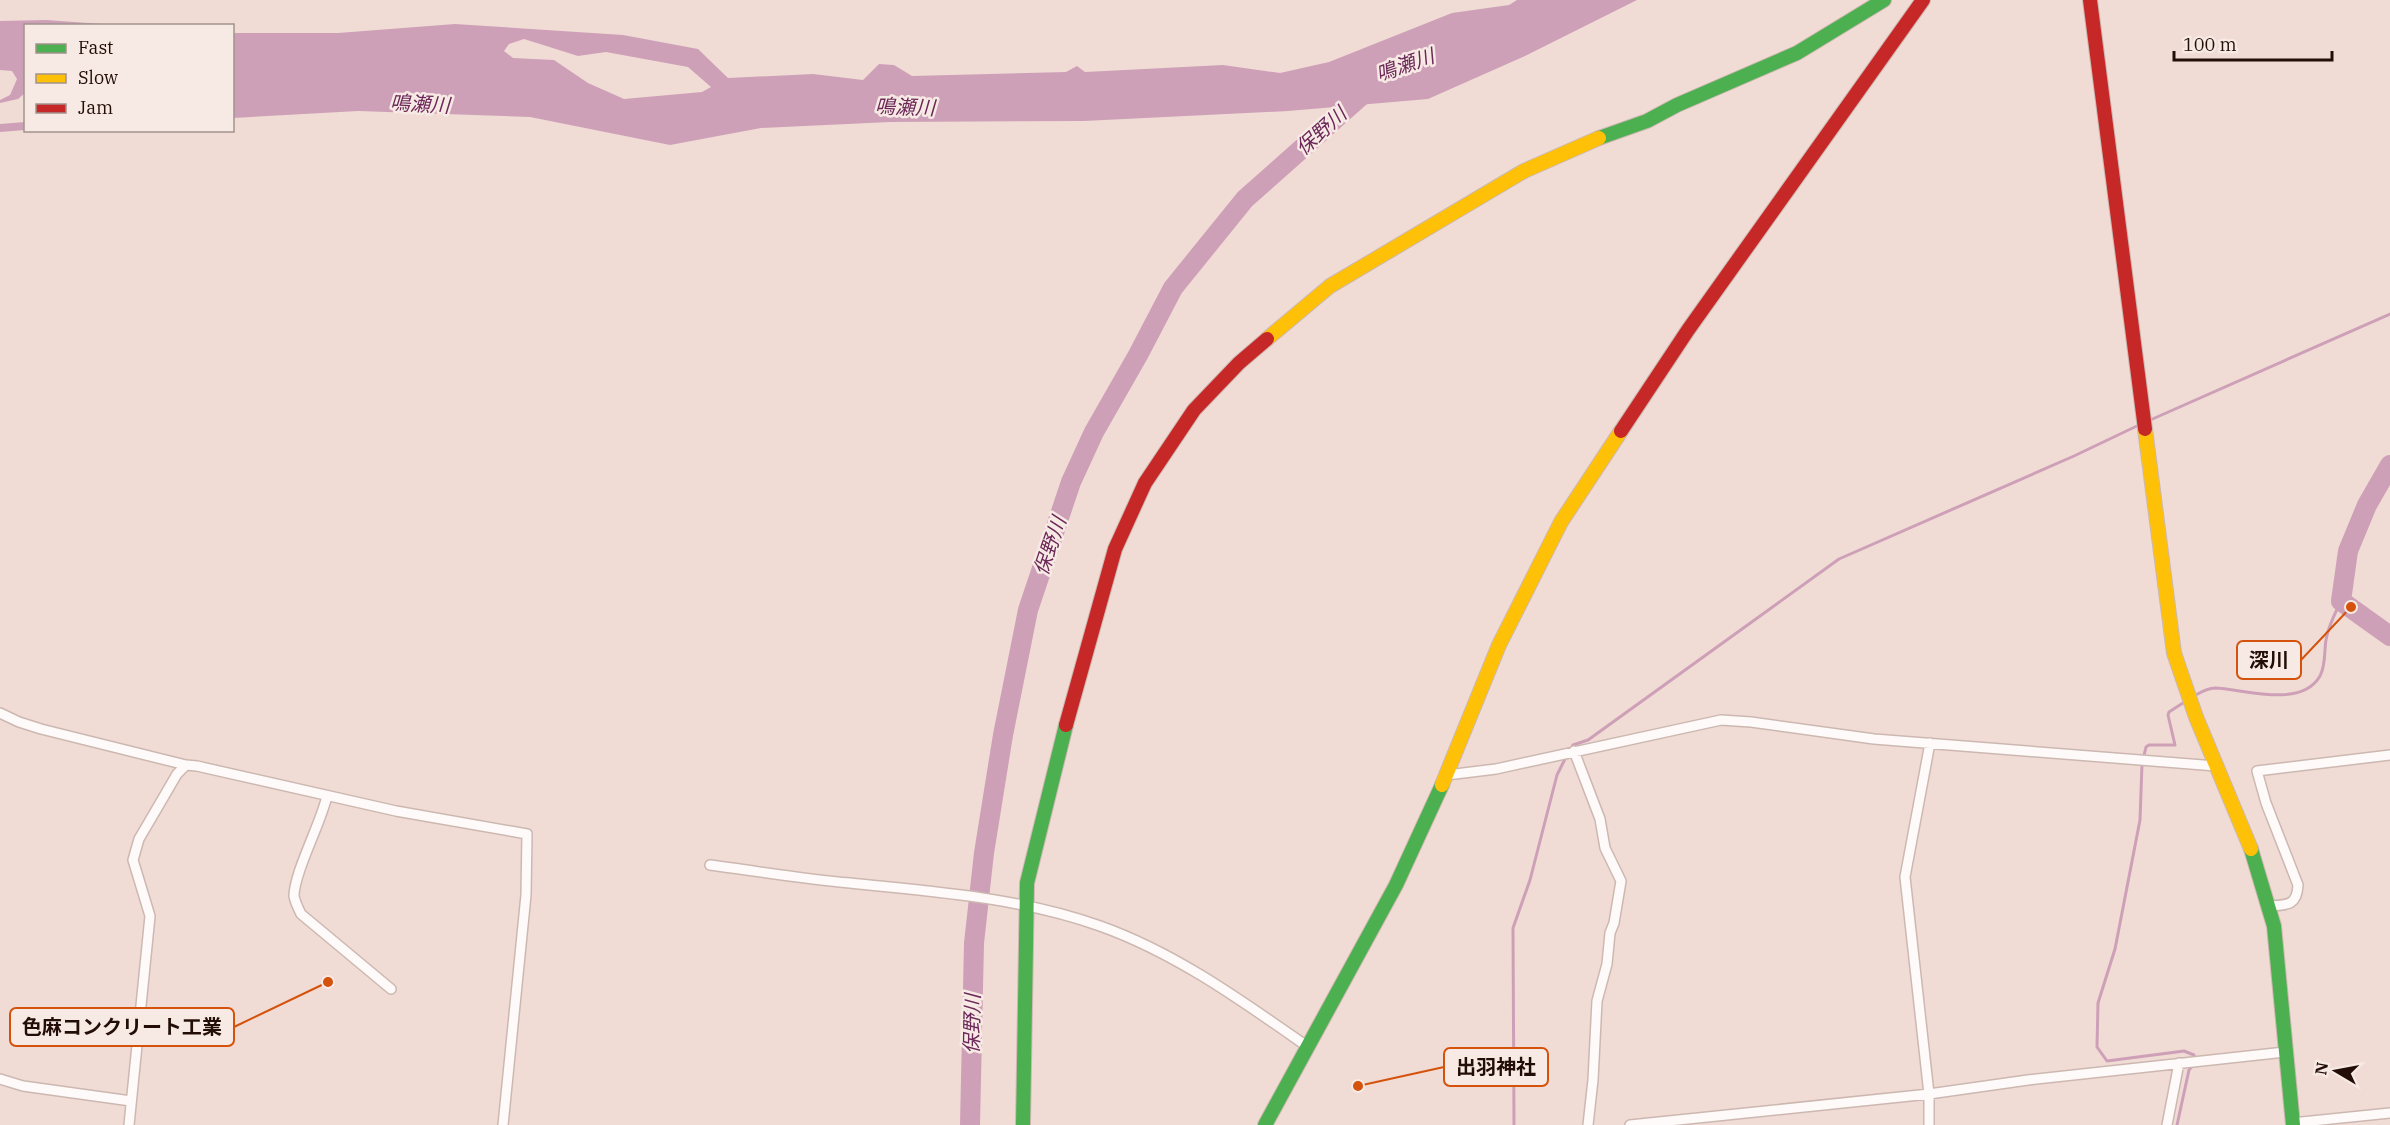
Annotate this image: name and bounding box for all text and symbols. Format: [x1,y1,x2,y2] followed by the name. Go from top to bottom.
[24,24,234,132] legend
[2174,24,2332,62] scale bar
[2183,33,2237,56] text: 100 m
[78,36,113,59] text: Fast
[1372,41,1439,87] water label: 鳴瀬川
[78,66,118,89] text: Slow
[389,88,453,119] water label: 鳴瀬川
[875,92,937,121] water label: 鳴瀬川
[78,96,113,119] text: Jam
[1289,99,1353,161] water label: 保野川
[1027,511,1073,579] water label: 保野川
[2237,641,2301,679] callout: 深川
[2249,646,2289,673] text: 深川
[957,992,986,1054] water label: 保野川
[10,1008,234,1046] callout: 色麻コンクリート工業
[22,1013,222,1040] text: 色麻コンクリート工業
[2306,1041,2366,1101] north arrow
[1444,1048,1548,1086] callout: 出羽神社
[1456,1053,1536,1080] text: 出羽神社
[2310,1060,2332,1076] text: N

